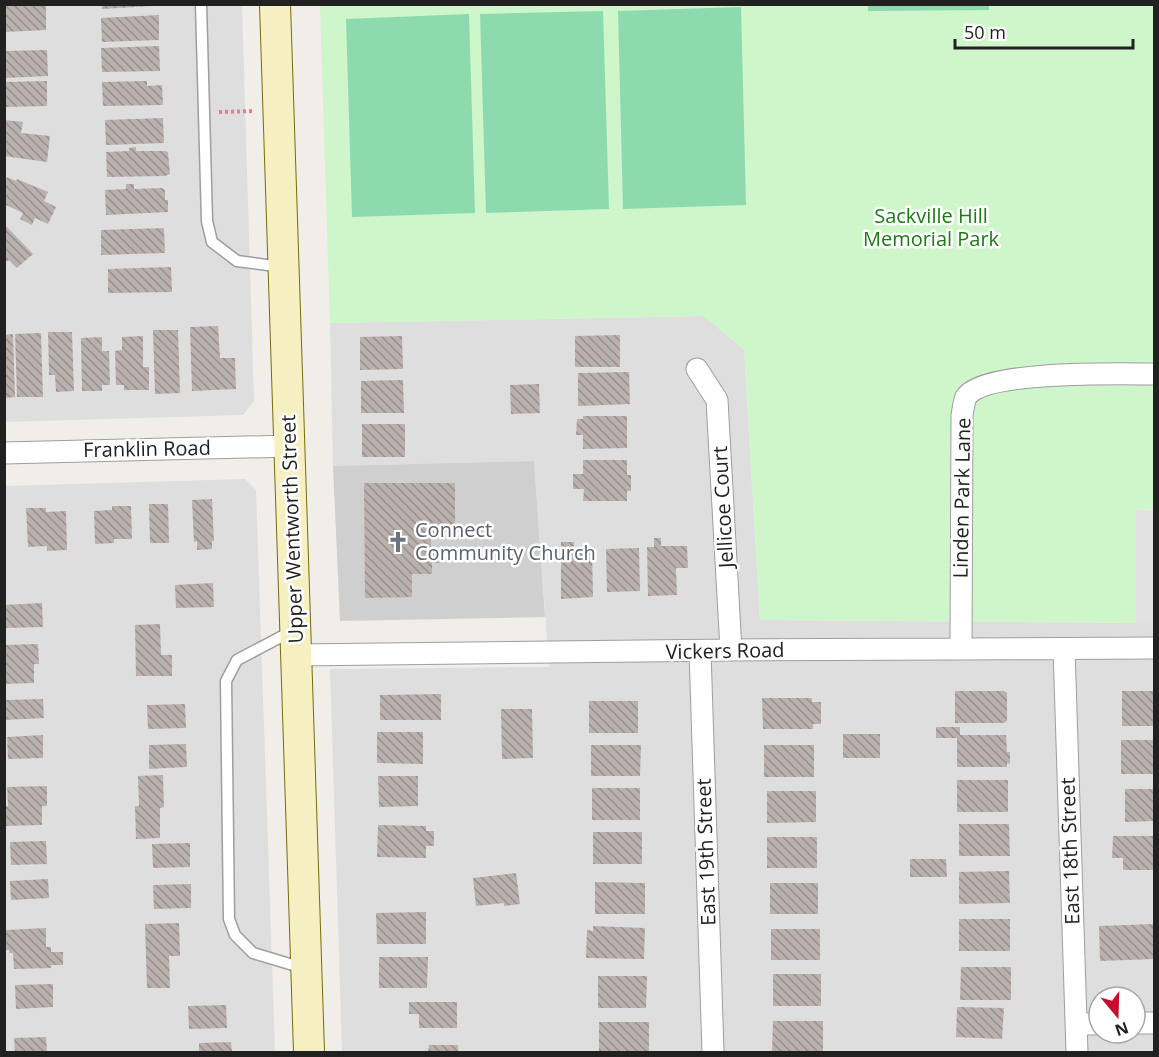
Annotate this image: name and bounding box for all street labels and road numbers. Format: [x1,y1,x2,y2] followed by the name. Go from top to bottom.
[274,414,309,644] street label: Upper Wentworth Street
[947,417,976,579] street label: Linden Park Lane
[83,434,211,463] street label: Franklin Road
[706,445,739,571] street label: Jellicoe Court
[665,636,785,665] street label: Vickers Road
[1053,777,1086,925] street label: East 18th Street
[689,778,722,926] street label: East 19th Street

